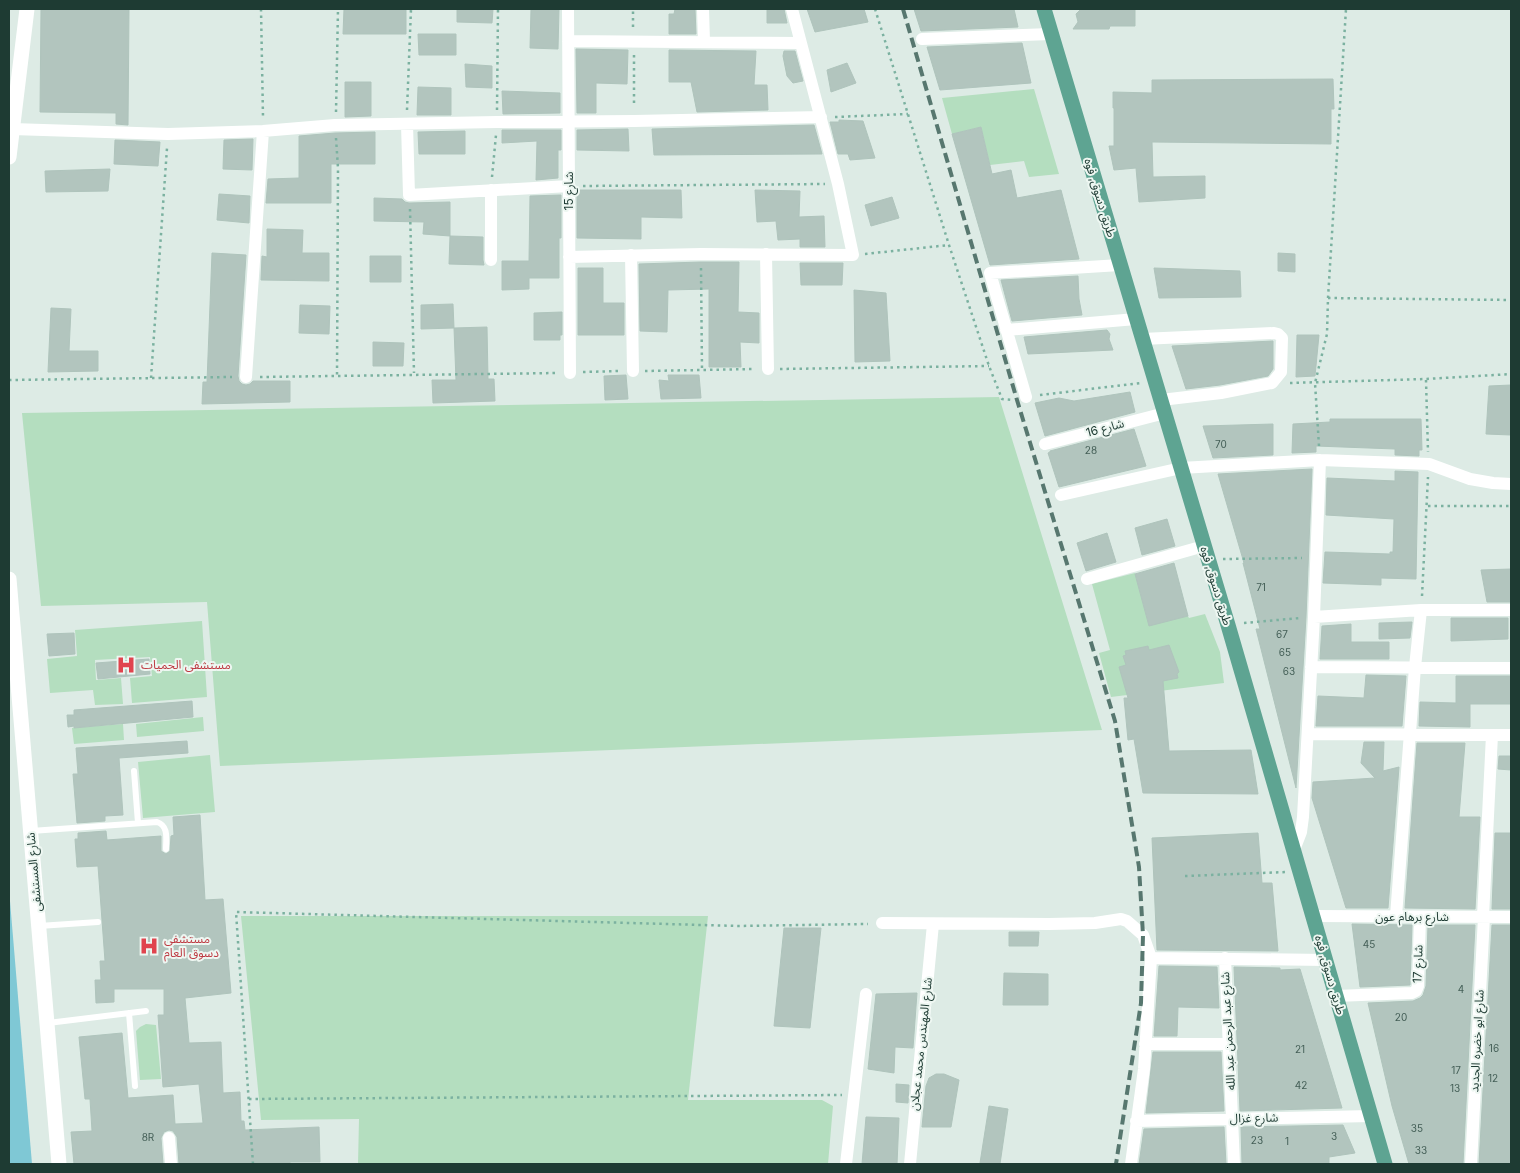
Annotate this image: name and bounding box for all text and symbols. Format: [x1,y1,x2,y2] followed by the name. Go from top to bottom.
[1080,156,1120,240] street label: طريق دسوق, فوه
[561,172,578,210] street label: شارع 15
[1084,415,1126,442] street label: شارع 16
[1215,438,1227,450] house number: 70
[1085,444,1097,456] house number: 28
[1196,544,1236,628] street label: طريق دسوق, فوه
[1256,581,1266,593] house number: 71
[1276,628,1288,640] house number: 67
[1279,646,1291,658] house number: 65
[115,654,137,676] hospital icon: مستشفى الحميات
[141,657,231,672] place label: مستشفى الحميات
[1283,665,1295,677] house number: 63
[23,832,46,912] street label: شارع المستشفى
[1375,909,1449,926] street label: شارع برهام عون
[164,931,219,962] place label: مستشفى دسوق العام
[1311,933,1349,1017] street label: طريق دسوق, فوه
[138,935,160,957] hospital icon: مستشفى دسوق العام
[1363,938,1375,950] house number: 45
[1409,945,1428,984] street label: شارع 17
[1217,971,1240,1091] street label: شارع عبد الرحمن عبد الله
[906,977,937,1112] street label: شارع المهندس محمد عجلان
[1458,983,1464,995] house number: 4
[1466,989,1489,1093] street label: شارع ابو خضره الجديد
[1395,1011,1407,1023] house number: 20
[1489,1042,1499,1054] house number: 16
[1295,1043,1305,1055] house number: 21
[1451,1064,1461,1076] house number: 17
[1488,1072,1498,1084] house number: 12
[1295,1079,1307,1091] house number: 42
[1450,1082,1460,1094] house number: 13
[1230,1110,1278,1127] street label: شارع غزال
[1411,1122,1423,1134] house number: 35
[1331,1130,1337,1142] house number: 3
[142,1131,155,1143] house number: 8R
[1251,1134,1263,1146] house number: 23
[1285,1135,1289,1147] house number: 1
[1415,1144,1427,1156] house number: 33

